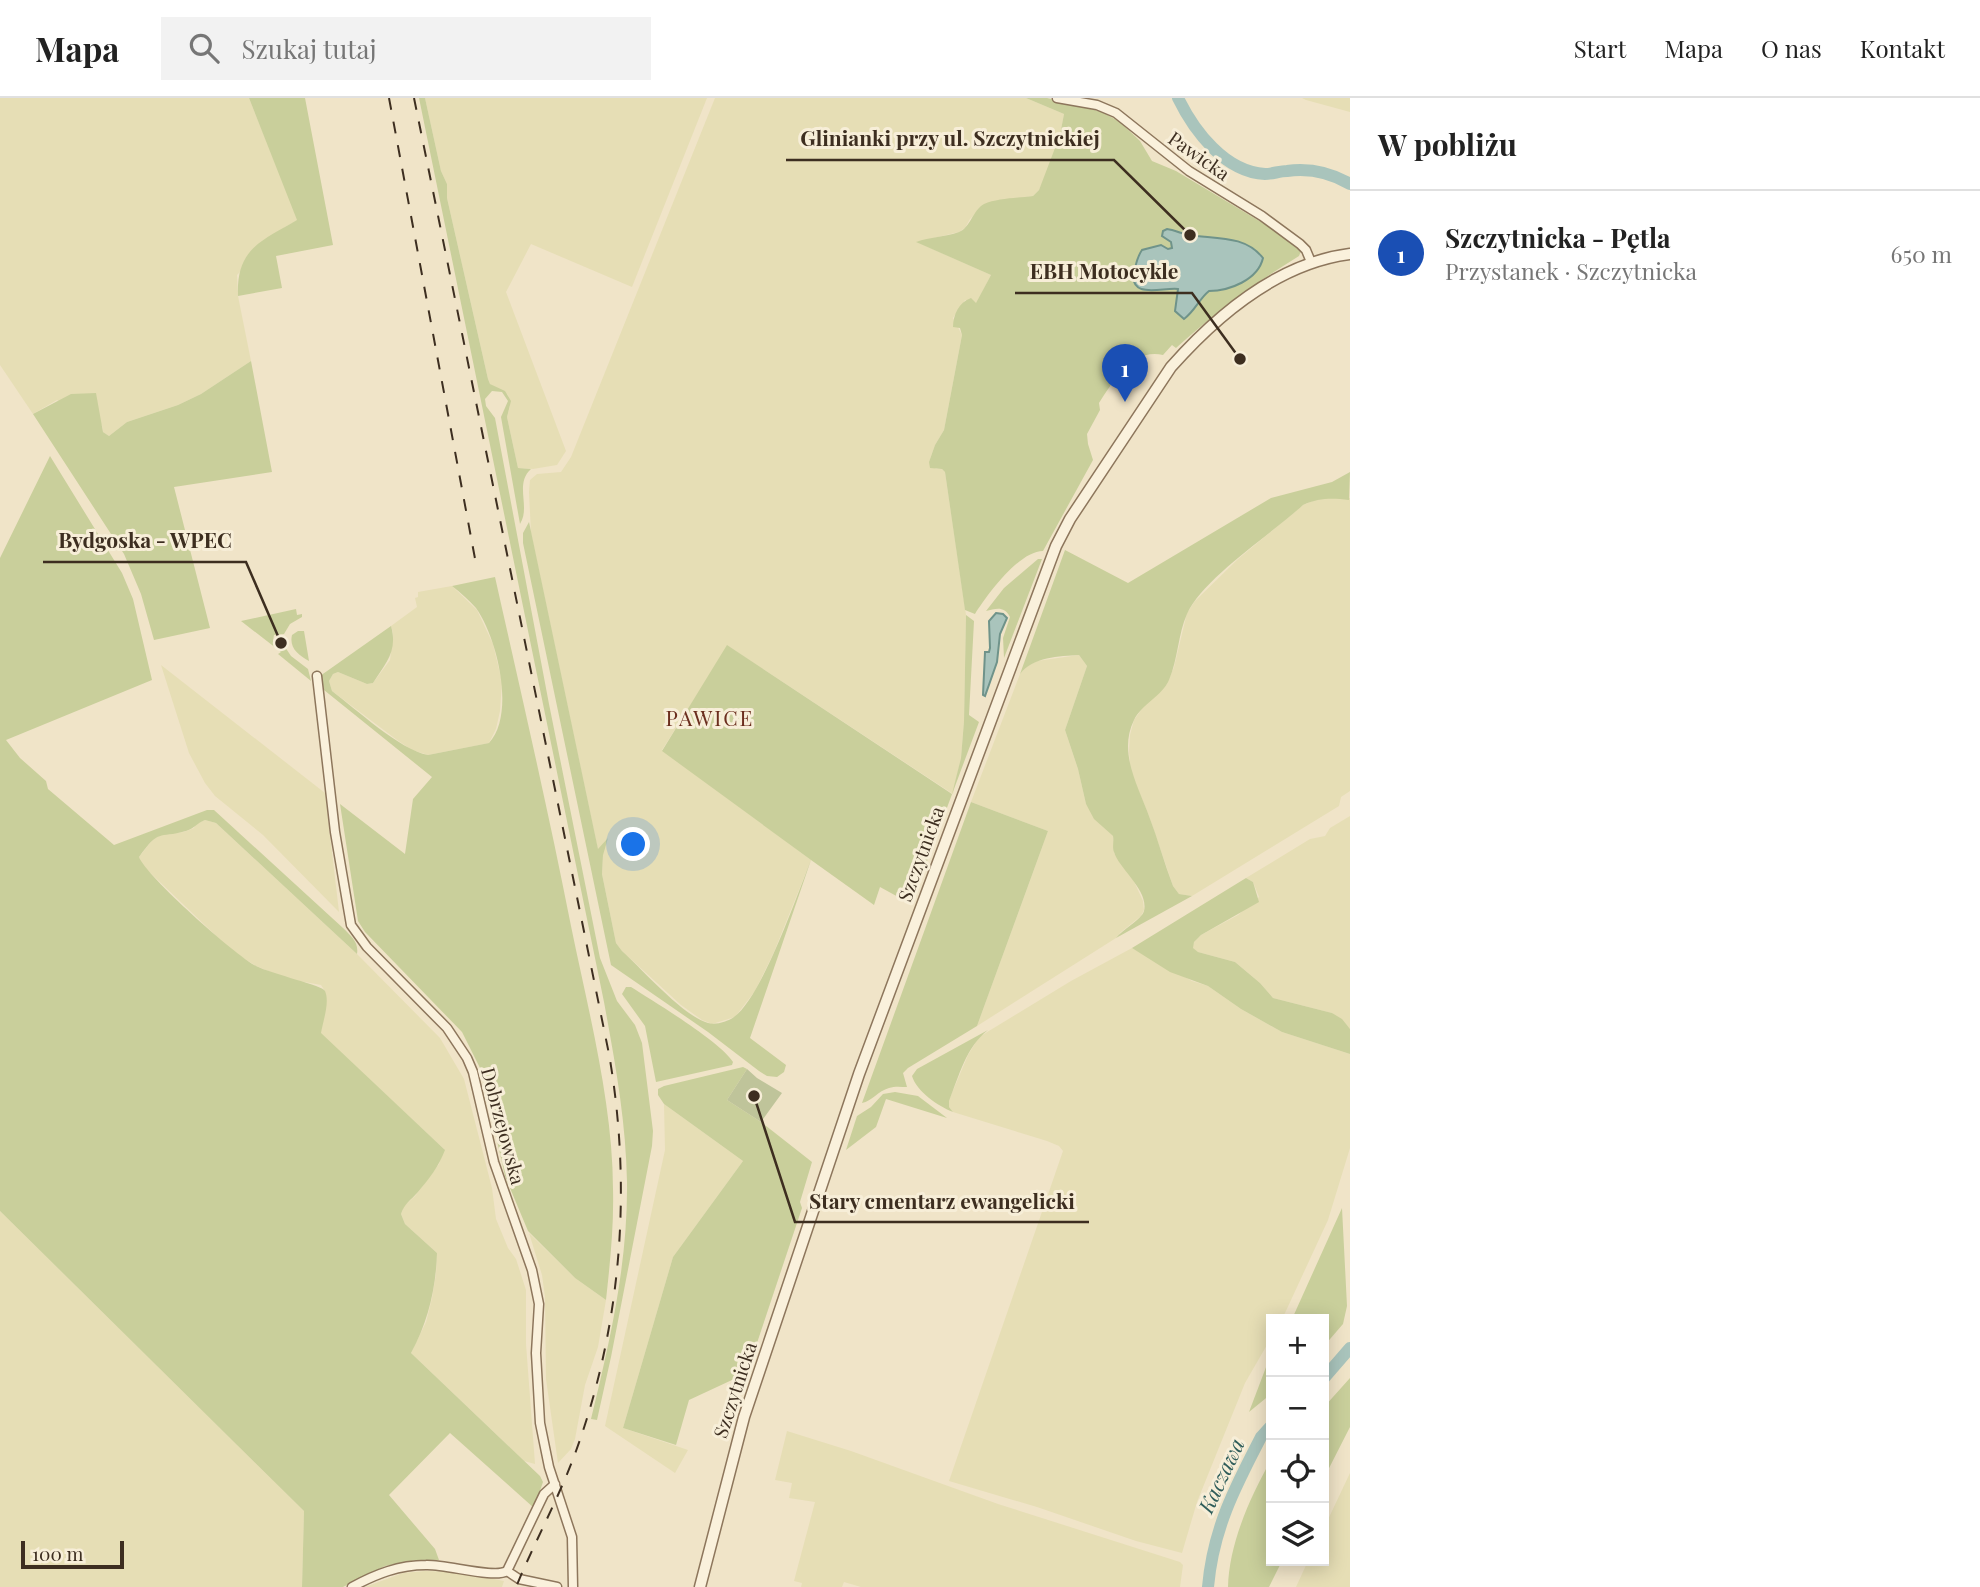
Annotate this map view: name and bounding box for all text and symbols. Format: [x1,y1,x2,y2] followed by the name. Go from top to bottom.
[161,17,651,80] search box
[35,26,119,70] text: Mapa
[185,29,223,67] icon: search
[241,31,376,66] text: Szukaj tutaj
[1574,32,1626,64] text: Start
[1664,32,1723,64] text: Mapa
[1761,32,1822,64] text: O nas
[1860,32,1945,64] text: Kontakt
[786,118,1114,160] callout: Glinianki przy ul. Szczytnickiej
[800,123,1100,151] text: Glinianki przy ul. Szczytnickiej
[1378,124,1517,164] text: W pobliżu
[1164,125,1236,186] street label: Pawicka
[1445,220,1670,255] text: Szczytnicka - Pętla
[1397,238,1405,269] text: 1
[1891,238,1952,269] text: 650 m
[1015,251,1192,293] callout: EBH Motocykle
[1445,255,1697,286] text: Przystanek · Szczytnicka
[1030,256,1178,284] text: EBH Motocykle
[1102,344,1148,402] pin: 1
[43,520,246,562] callout: Bydgoska - WPEC
[58,525,232,553] text: Bydgoska - WPEC
[666,703,754,731] district label: PAWICE
[891,802,950,905] street label: Szczytnicka
[616,827,650,861] your location
[476,1064,532,1188] street label: Dobrzejowska
[795,1180,1089,1222] callout: Stary cmentarz ewangelicki
[809,1186,1075,1214] text: Stary cmentarz ewangelicki
[1266,1314,1329,1566] map controls
[1266,1314,1329,1377] button: +
[706,1338,762,1441] street label: Szczytnicka
[1266,1377,1329,1440] button: −
[1190,1433,1250,1518] water label: Kaczawa
[1266,1440,1329,1503] button: locate
[1266,1503,1329,1566] button: layers
[21,1538,124,1570] scale bar
[32,1540,83,1566] text: 100 m

